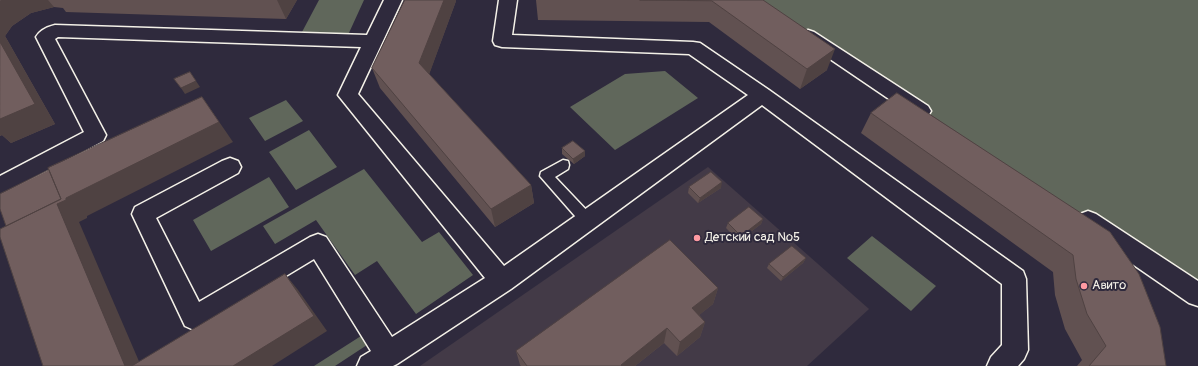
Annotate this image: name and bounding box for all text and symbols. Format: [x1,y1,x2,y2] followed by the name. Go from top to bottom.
[705,230,800,246] place label: Детский сад №5
[692,233,702,243] marker: Детский сад №5
[1092,278,1126,294] place label: Авито
[1079,281,1089,291] marker: Авито

